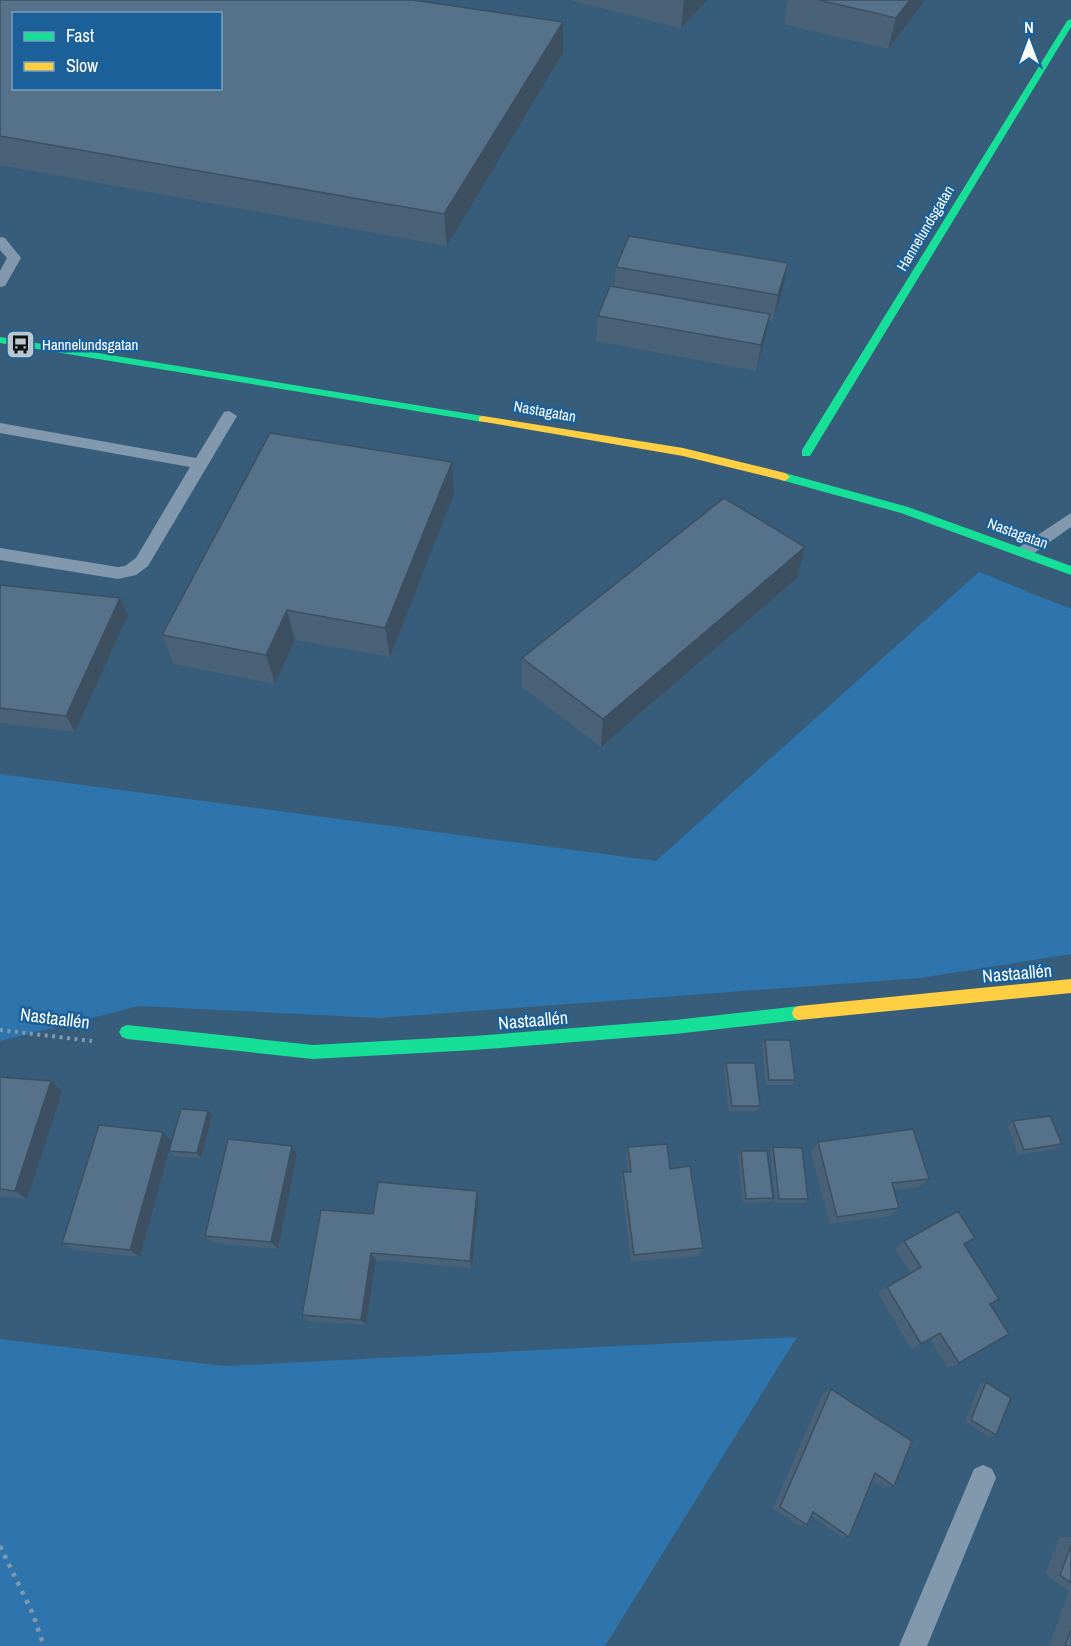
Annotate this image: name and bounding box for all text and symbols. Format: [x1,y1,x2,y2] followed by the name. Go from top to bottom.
[12,12,222,90] legend
[999,12,1059,72] north arrow
[1024,16,1034,38] text: N
[66,23,94,48] text: Fast
[66,53,98,78] text: Slow
[891,181,959,275] street label: Hannelundsgatan
[5,328,37,360] bus stop icon: Hannelundsgatan
[42,334,138,355] place label: Hannelundsgatan
[512,395,578,427] street label: Nastagatan
[985,512,1051,554] street label: Nastagatan
[981,958,1053,988] street label: Nastaallén
[19,1001,91,1035] street label: Nastaallén
[497,1005,569,1035] street label: Nastaallén

